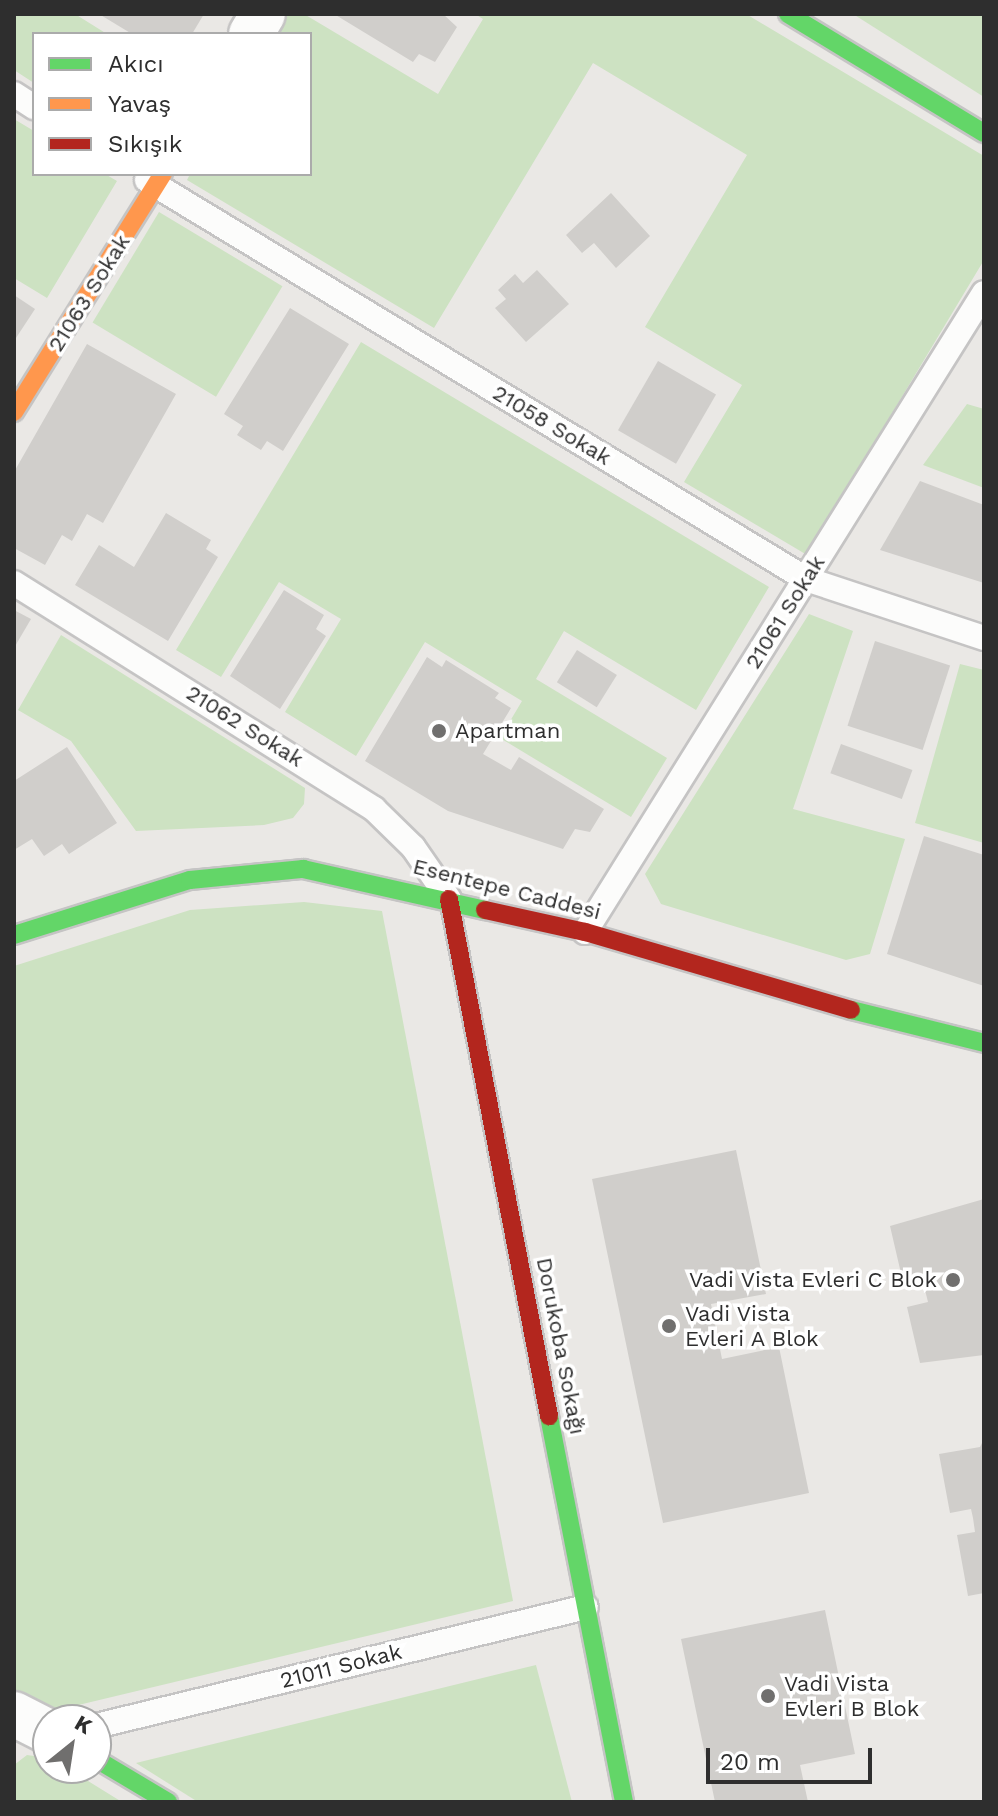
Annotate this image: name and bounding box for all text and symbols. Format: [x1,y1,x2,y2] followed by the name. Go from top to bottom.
[32,32,312,176] legend
[108,50,164,78] text: Akıcı
[108,90,171,118] text: Yavaş
[108,130,182,158] text: Sıkışık
[42,229,136,357] street label: 21063 Sokak
[488,379,616,471] street label: 21058 Sokak
[740,550,830,674] street label: 21061 Sokak
[181,679,309,773] street label: 21062 Sokak
[455,718,560,744] place label: Apartman
[430,722,448,740] marker: Apartman
[410,853,604,925] street label: Esentepe Caddesi
[531,1255,591,1437] street label: Dorukoba Sokağı
[688,1267,937,1293] place label: Vadi Vista Evleri C Blok
[944,1271,962,1289] marker: Vadi Vista Evleri C Blok
[685,1300,820,1352] place label: Vadi Vista Evleri A Blok
[660,1317,678,1335] marker: Vadi Vista Evleri A Blok
[278,1638,404,1694] street label: 21011 Sokak
[784,1670,919,1722] place label: Vadi Vista Evleri B Blok
[759,1687,777,1705] marker: Vadi Vista Evleri B Blok
[32,1704,112,1784] north arrow
[70,1710,96,1739] text: K
[710,1732,876,1782] scale bar
[720,1748,780,1776] text: 20 m

